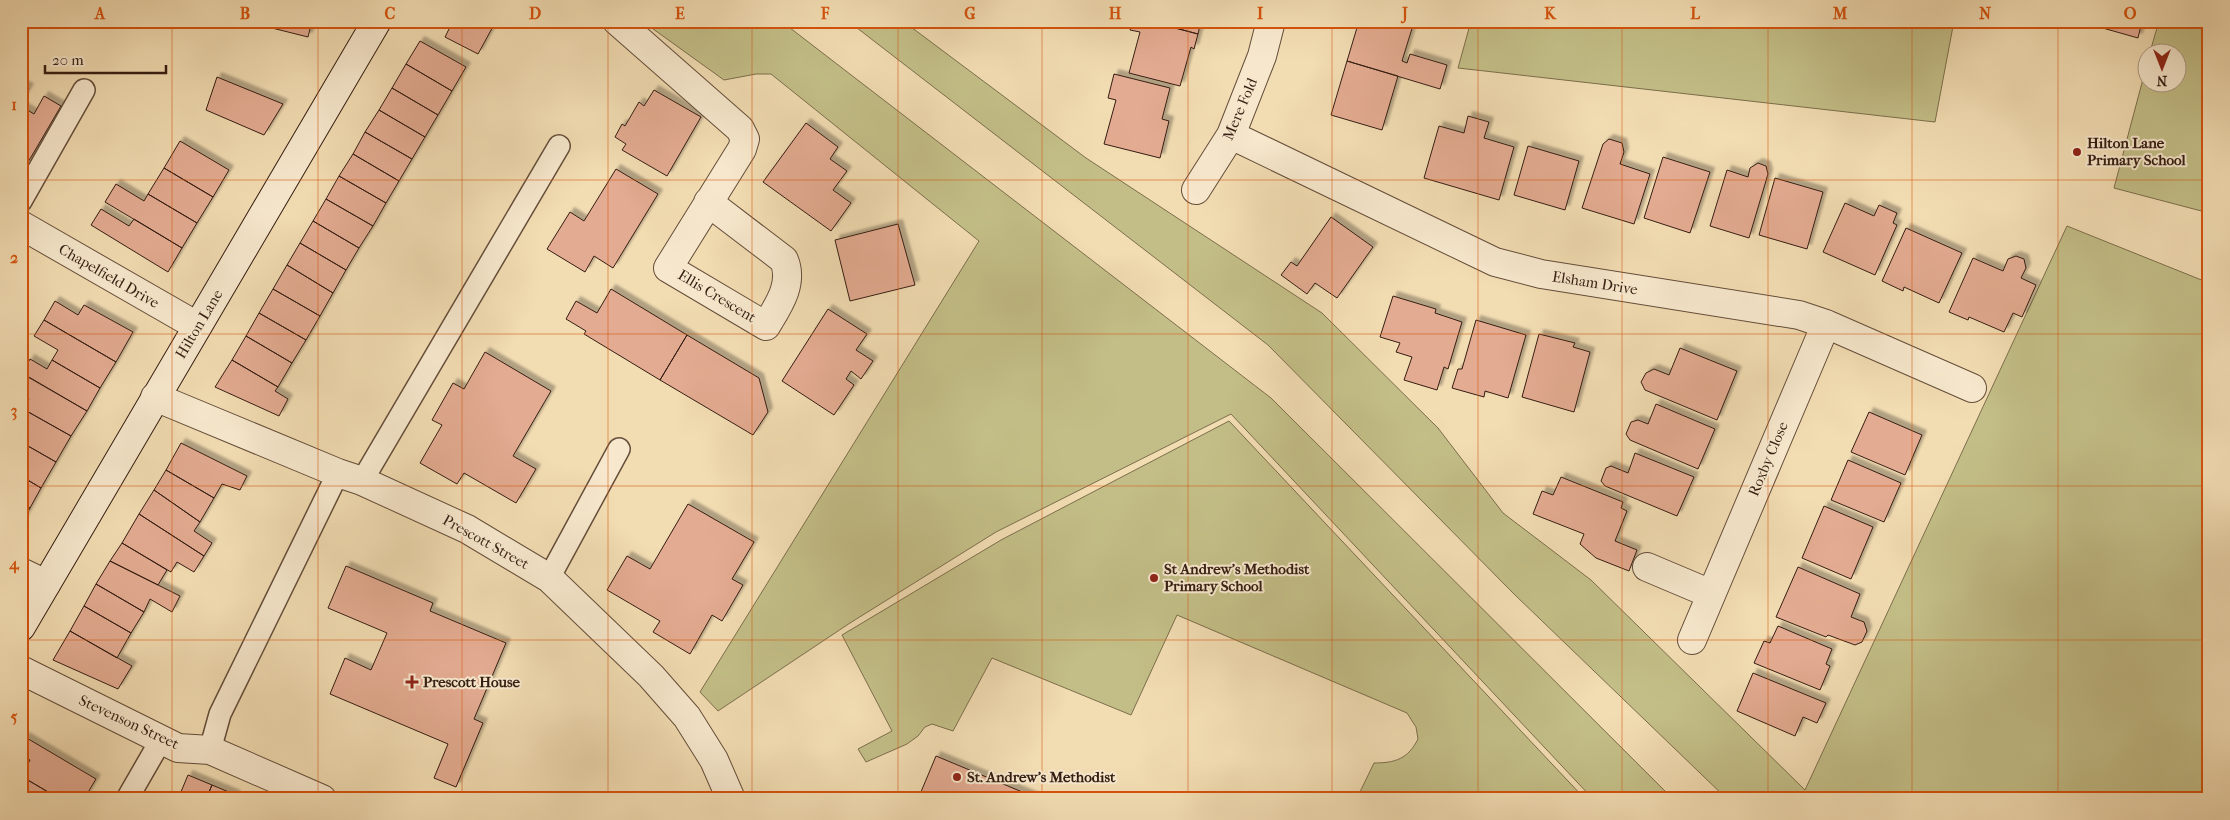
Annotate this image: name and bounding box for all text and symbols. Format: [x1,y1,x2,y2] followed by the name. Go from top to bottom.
[94,4,106,23] text: A
[240,4,250,23] text: B
[385,4,396,23] text: C
[529,4,541,23] text: D
[675,4,685,23] text: E
[820,4,830,23] text: F
[964,4,976,23] text: G
[1109,4,1122,23] text: H
[1257,4,1264,23] text: I
[1400,4,1408,24] text: J
[1544,4,1557,23] text: K
[1690,4,1700,23] text: L
[1832,4,1848,23] text: M
[1979,4,1992,23] text: N
[2124,4,2137,23] text: O
[45,42,166,74] scale bar
[2138,42,2188,92] north arrow
[52,51,84,69] text: 20 m
[2156,72,2167,89] text: N
[1219,75,1261,143] street label: Mere Fold
[11,95,17,114] text: 1
[2087,134,2187,169] place label: Hilton Lane Primary School
[2071,146,2083,158] marker: Hilton Lane Primary School
[56,240,163,312] street label: Chapelfield Drive
[10,248,18,267] text: 2
[675,266,760,327] street label: Ellis Crescent
[1551,267,1640,299] street label: Elsham Drive
[171,286,227,362] street label: Hilton Lane
[11,401,17,421] text: 3
[1744,419,1792,499] street label: Roxby Close
[440,511,533,573] street label: Prescott Street
[8,554,20,574] text: 4
[1164,560,1310,595] place label: St Andrew's Methodist Primary School
[1148,572,1160,584] marker: St Andrew's Methodist Primary School
[423,673,521,691] place label: Prescott House
[405,675,419,689] marker: Prescott House
[76,691,182,753] street label: Stevenson Street
[11,707,18,726] text: 5
[967,768,1116,786] place label: St. Andrew's Methodist
[951,771,963,783] marker: St. Andrew's Methodist

